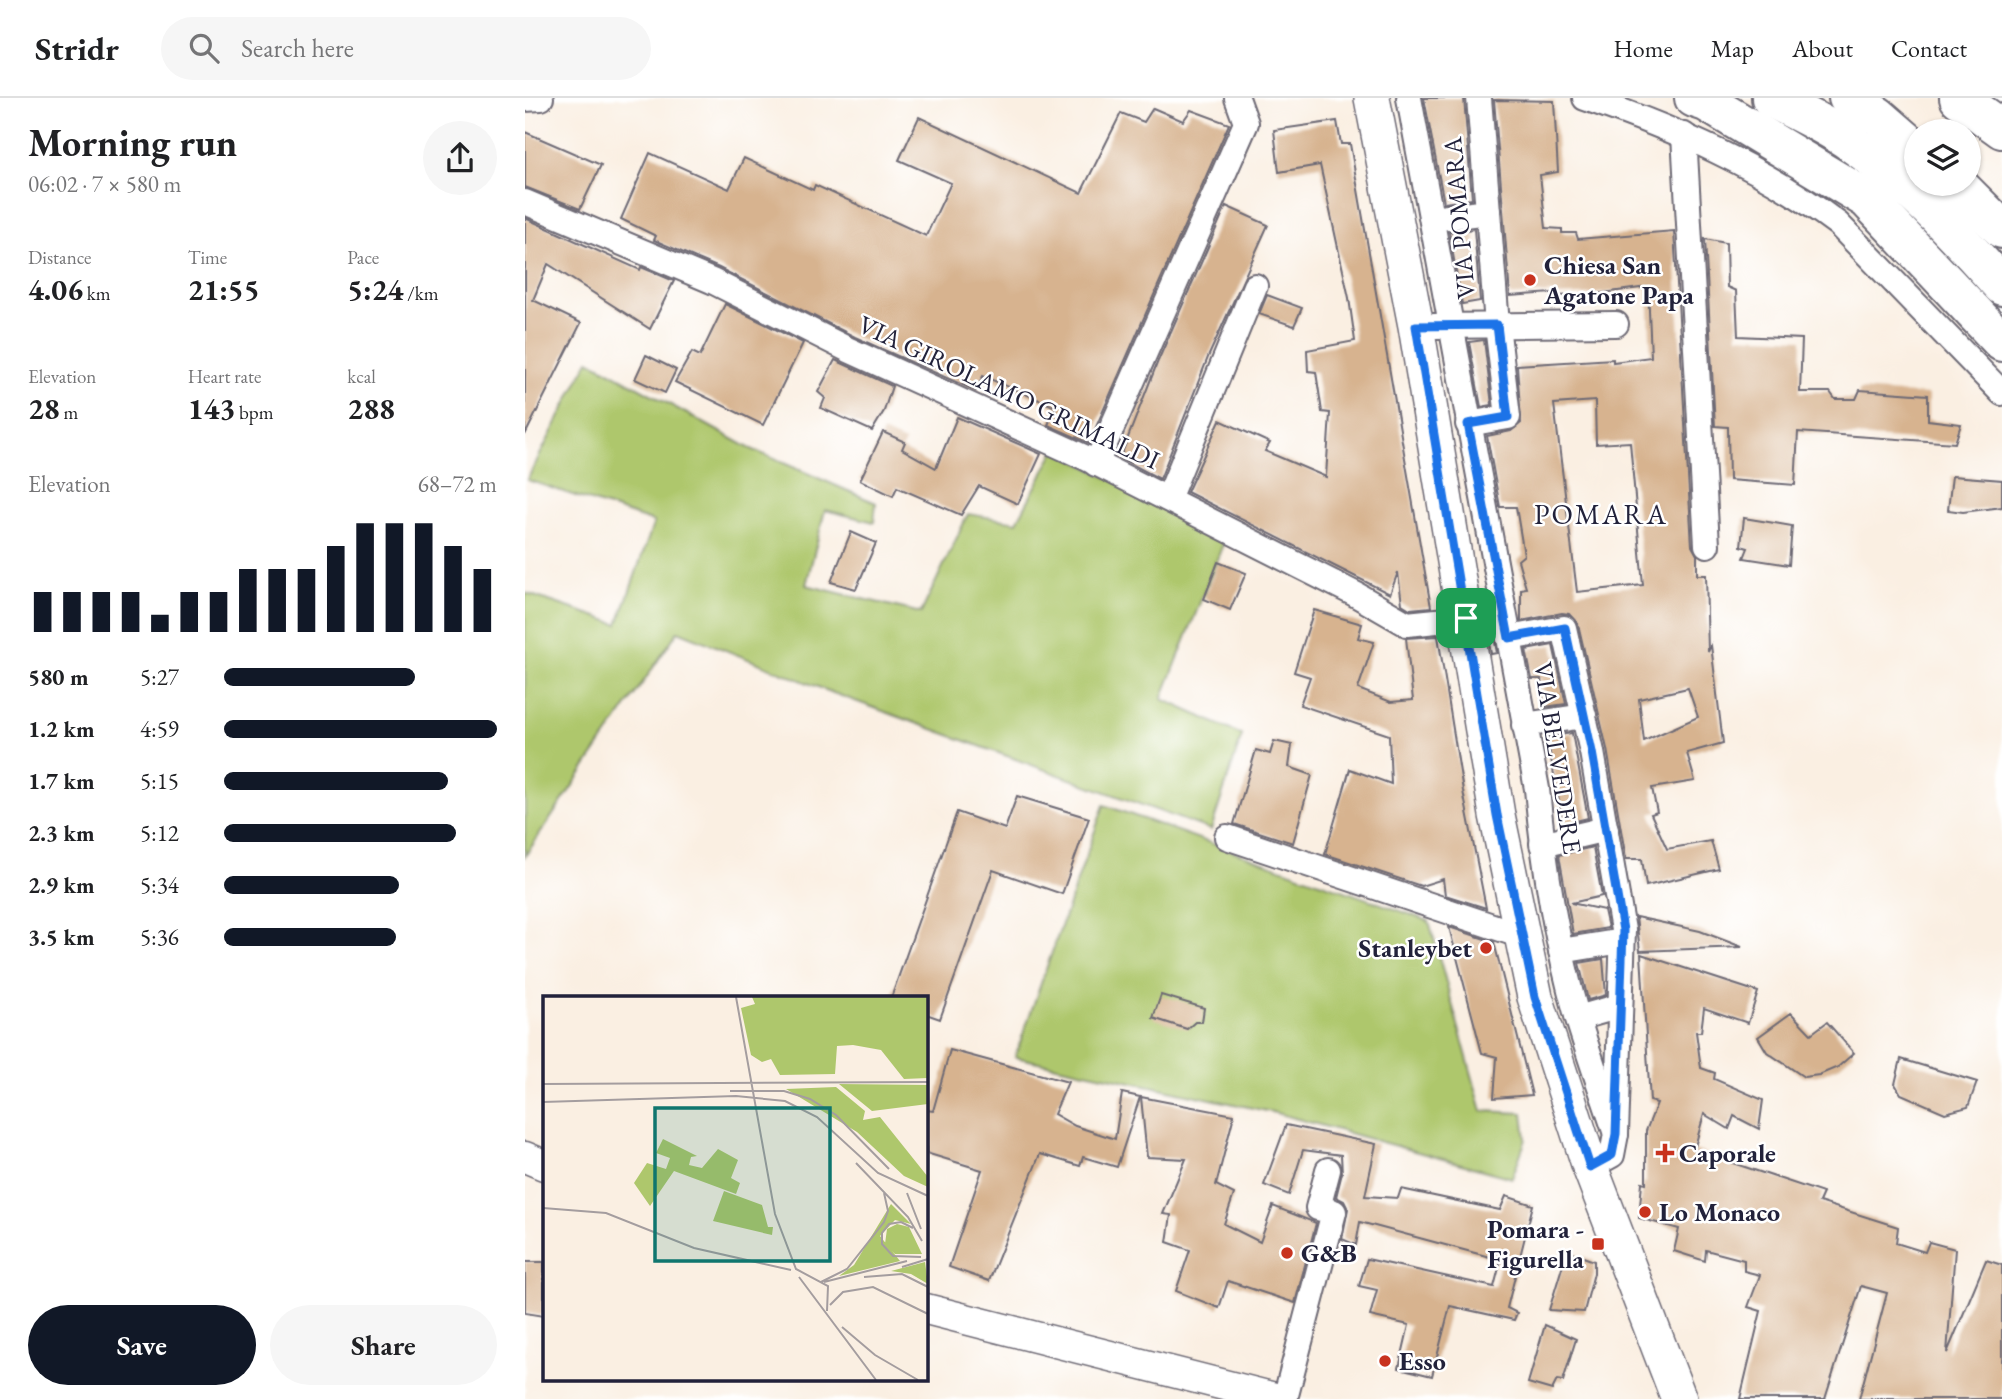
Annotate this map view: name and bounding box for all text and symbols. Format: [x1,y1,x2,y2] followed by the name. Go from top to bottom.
[161,17,651,80] search box
[35,27,119,70] text: Stridr
[185,29,223,67] icon: search
[241,31,354,65] text: Search here
[1613,33,1673,64] text: Home
[1711,33,1754,64] text: Map
[1792,33,1853,64] text: About
[1891,33,1967,64] text: Contact
[28,118,237,167] text: Morning run
[1904,119,1981,196] map controls
[1904,119,1981,196] button: layers
[423,121,497,195] button: share
[1435,134,1483,301] street label: VIA POMARA
[28,169,181,199] text: 06:02 · 7 × 580 m
[28,245,91,270] text: Distance
[188,245,227,270] text: Time
[347,245,379,270] text: Pace
[1543,248,1694,312] place label: Chiesa San Agatone Papa
[28,270,83,309] text: 4.06
[188,270,260,309] text: 21:55
[347,270,403,309] text: 5:24
[1522,272,1538,288] marker: Chiesa San Agatone Papa
[83,281,111,306] text: km
[403,281,438,306] text: /km
[853,307,1165,477] street label: VIA GIROLAMO GRIMALDI
[28,364,96,389] text: Elevation
[188,364,261,389] text: Heart rate
[347,364,376,389] text: kcal
[28,389,60,428] text: 28
[188,389,235,428] text: 143
[347,389,395,428] text: 288
[60,400,78,425] text: m
[235,400,274,425] text: bpm
[28,469,111,499] text: Elevation
[418,469,497,499] text: 68–72 m
[1534,496,1668,532] district label: POMARA
[1436,588,1496,648] pin
[1447,599,1485,637] icon: arrive
[1526,659,1590,857] street label: VIA BELVEDERE
[28,662,89,692] text: 580 m
[140,662,179,692] text: 5:27
[28,714,95,744] text: 1.2 km
[140,714,179,744] text: 4:59
[28,766,95,796] text: 1.7 km
[140,766,179,796] text: 5:15
[28,818,95,848] text: 2.3 km
[140,818,179,848] text: 5:12
[28,870,95,900] text: 2.9 km
[140,870,179,900] text: 5:34
[28,922,95,952] text: 3.5 km
[140,922,179,952] text: 5:36
[1358,931,1472,965] place label: Stanleybet
[1478,940,1494,956] marker: Stanleybet
[543,996,927,1382] inset map
[1679,1136,1776,1170] place label: Caporale
[1657,1145,1673,1161] marker: Caporale
[1659,1195,1780,1229] place label: Lo Monaco
[1637,1204,1653,1220] marker: Lo Monaco
[1487,1212,1585,1276] place label: Pomara - Figurella
[1301,1236,1357,1270] place label: G&B
[1590,1236,1606,1252] marker: Pomara - Figurella
[1279,1245,1295,1261] marker: G&B
[28,1305,256,1385] button: Save
[270,1305,497,1385] button: Share
[1399,1344,1446,1378] place label: Esso
[1377,1353,1393,1369] marker: Esso

